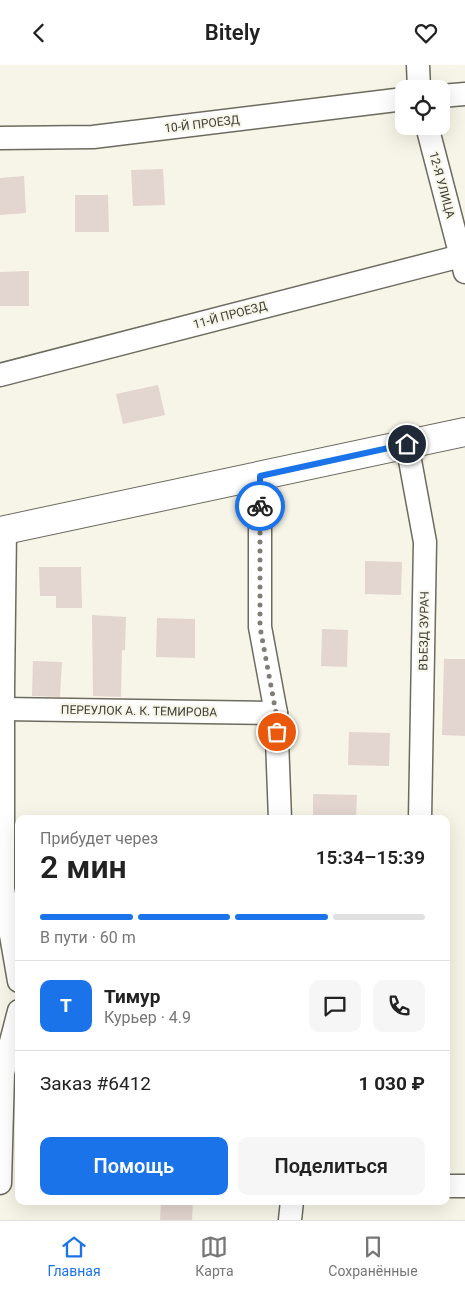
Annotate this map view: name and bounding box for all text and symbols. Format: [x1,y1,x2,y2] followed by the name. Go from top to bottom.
[25,19,53,47] icon: back
[412,19,440,47] icon: heart
[205,20,260,45] text: Bitely
[395,80,450,135] map controls
[395,80,450,135] button: locate
[163,111,240,136] street label: 10-Й ПРОЕЗД
[426,150,458,220] street label: 12-Я УЛИЦА
[191,297,268,332] street label: 11-Й ПРОЕЗД
[386,423,428,465] pin
[393,430,421,458] icon: home
[235,481,285,531] courier
[246,492,274,520] icon: bike
[416,591,432,671] street label: ВЪЕЗД ЗУРАЧ
[61,703,217,719] street label: ПЕРЕУЛОК А. К. ТЕМИРОВА
[256,711,298,753] pin
[263,718,291,746] icon: bag
[40,829,158,848] text: Прибудет через
[316,846,425,869] text: 15:34–15:39
[40,848,127,886] text: 2 мин
[40,928,136,947] text: В пути · 60 m
[309,980,361,1032] button: chat
[373,980,425,1032] button: phone
[104,985,160,1008] text: Тимур
[60,994,72,1017] text: Т
[104,1008,191,1027] text: Курьер · 4.9
[40,1072,151,1095] text: Заказ #6412
[359,1072,425,1095] text: 1 030 ₽
[40,1137,228,1195] button: Помощь
[238,1137,425,1195] button: Поделиться
[47,1233,101,1279] tab: Главная
[195,1233,234,1279] tab: Карта
[328,1233,418,1279] tab: Сохранённые

